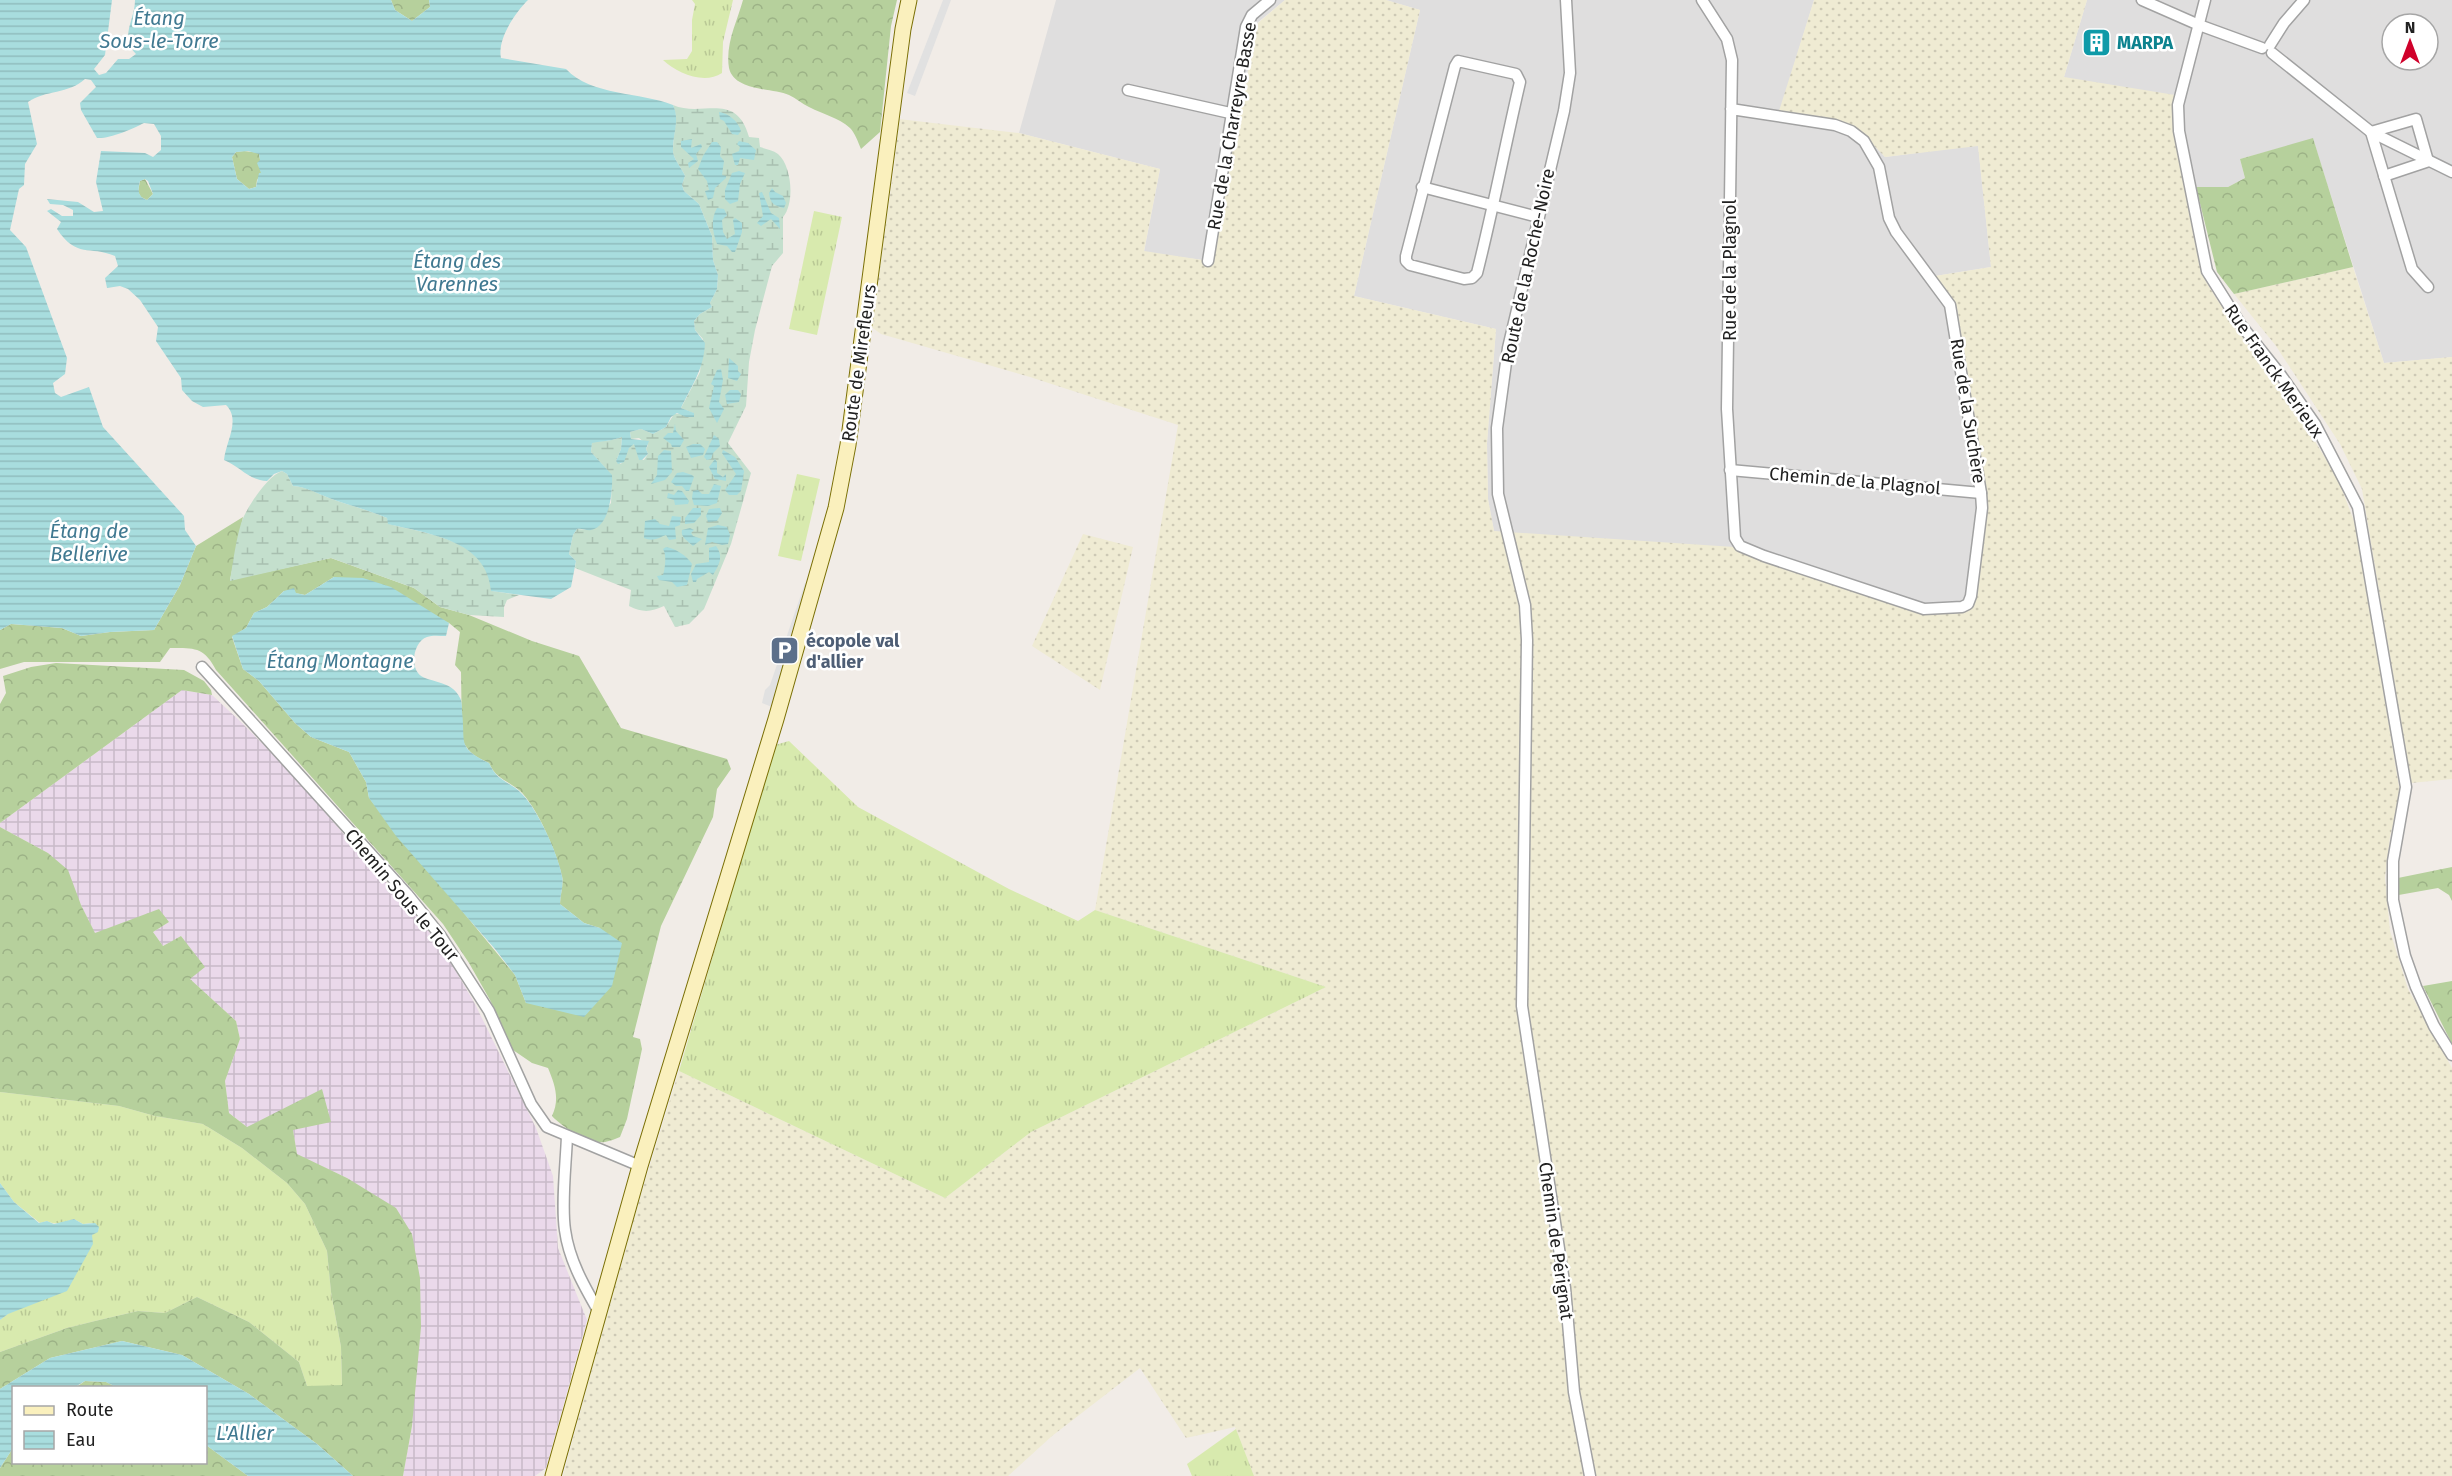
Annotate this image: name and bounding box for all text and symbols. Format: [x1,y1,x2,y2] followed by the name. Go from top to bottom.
[98,6,219,53] water label: Étang Sous-le-Torre
[2380,12,2440,72] north arrow
[2405,18,2415,37] text: N
[1203,20,1261,232] street label: Rue de la Charreyre Basse
[2080,27,2112,59] building icon: MARPA
[2117,32,2174,54] place label: MARPA
[1497,166,1559,366] street label: Route de la Roche-Noire
[1719,199,1741,341] street label: Rue de la Plagnol
[413,249,501,296] water label: Étang des Varennes
[837,283,881,443] street label: Route de Mirefleurs
[2220,300,2329,442] street label: Rue Franck Merieux
[1946,337,1990,485] street label: Rue de la Suchère
[1768,463,1942,499] street label: Chemin de la Plagnol
[50,519,128,566] water label: Étang de Bellerive
[806,630,900,673] place label: écopole val d'allier
[769,635,801,667] parking icon: écopole val d'allier
[267,649,413,673] water label: Étang Montagne
[340,824,464,966] street label: Chemin Sous le Tour
[1534,1161,1578,1322] street label: Chemin de Pérignat
[12,1386,207,1464] legend
[66,1399,114,1421] text: Route
[216,1421,275,1445] water label: L'Allier
[66,1429,96,1451] text: Eau

